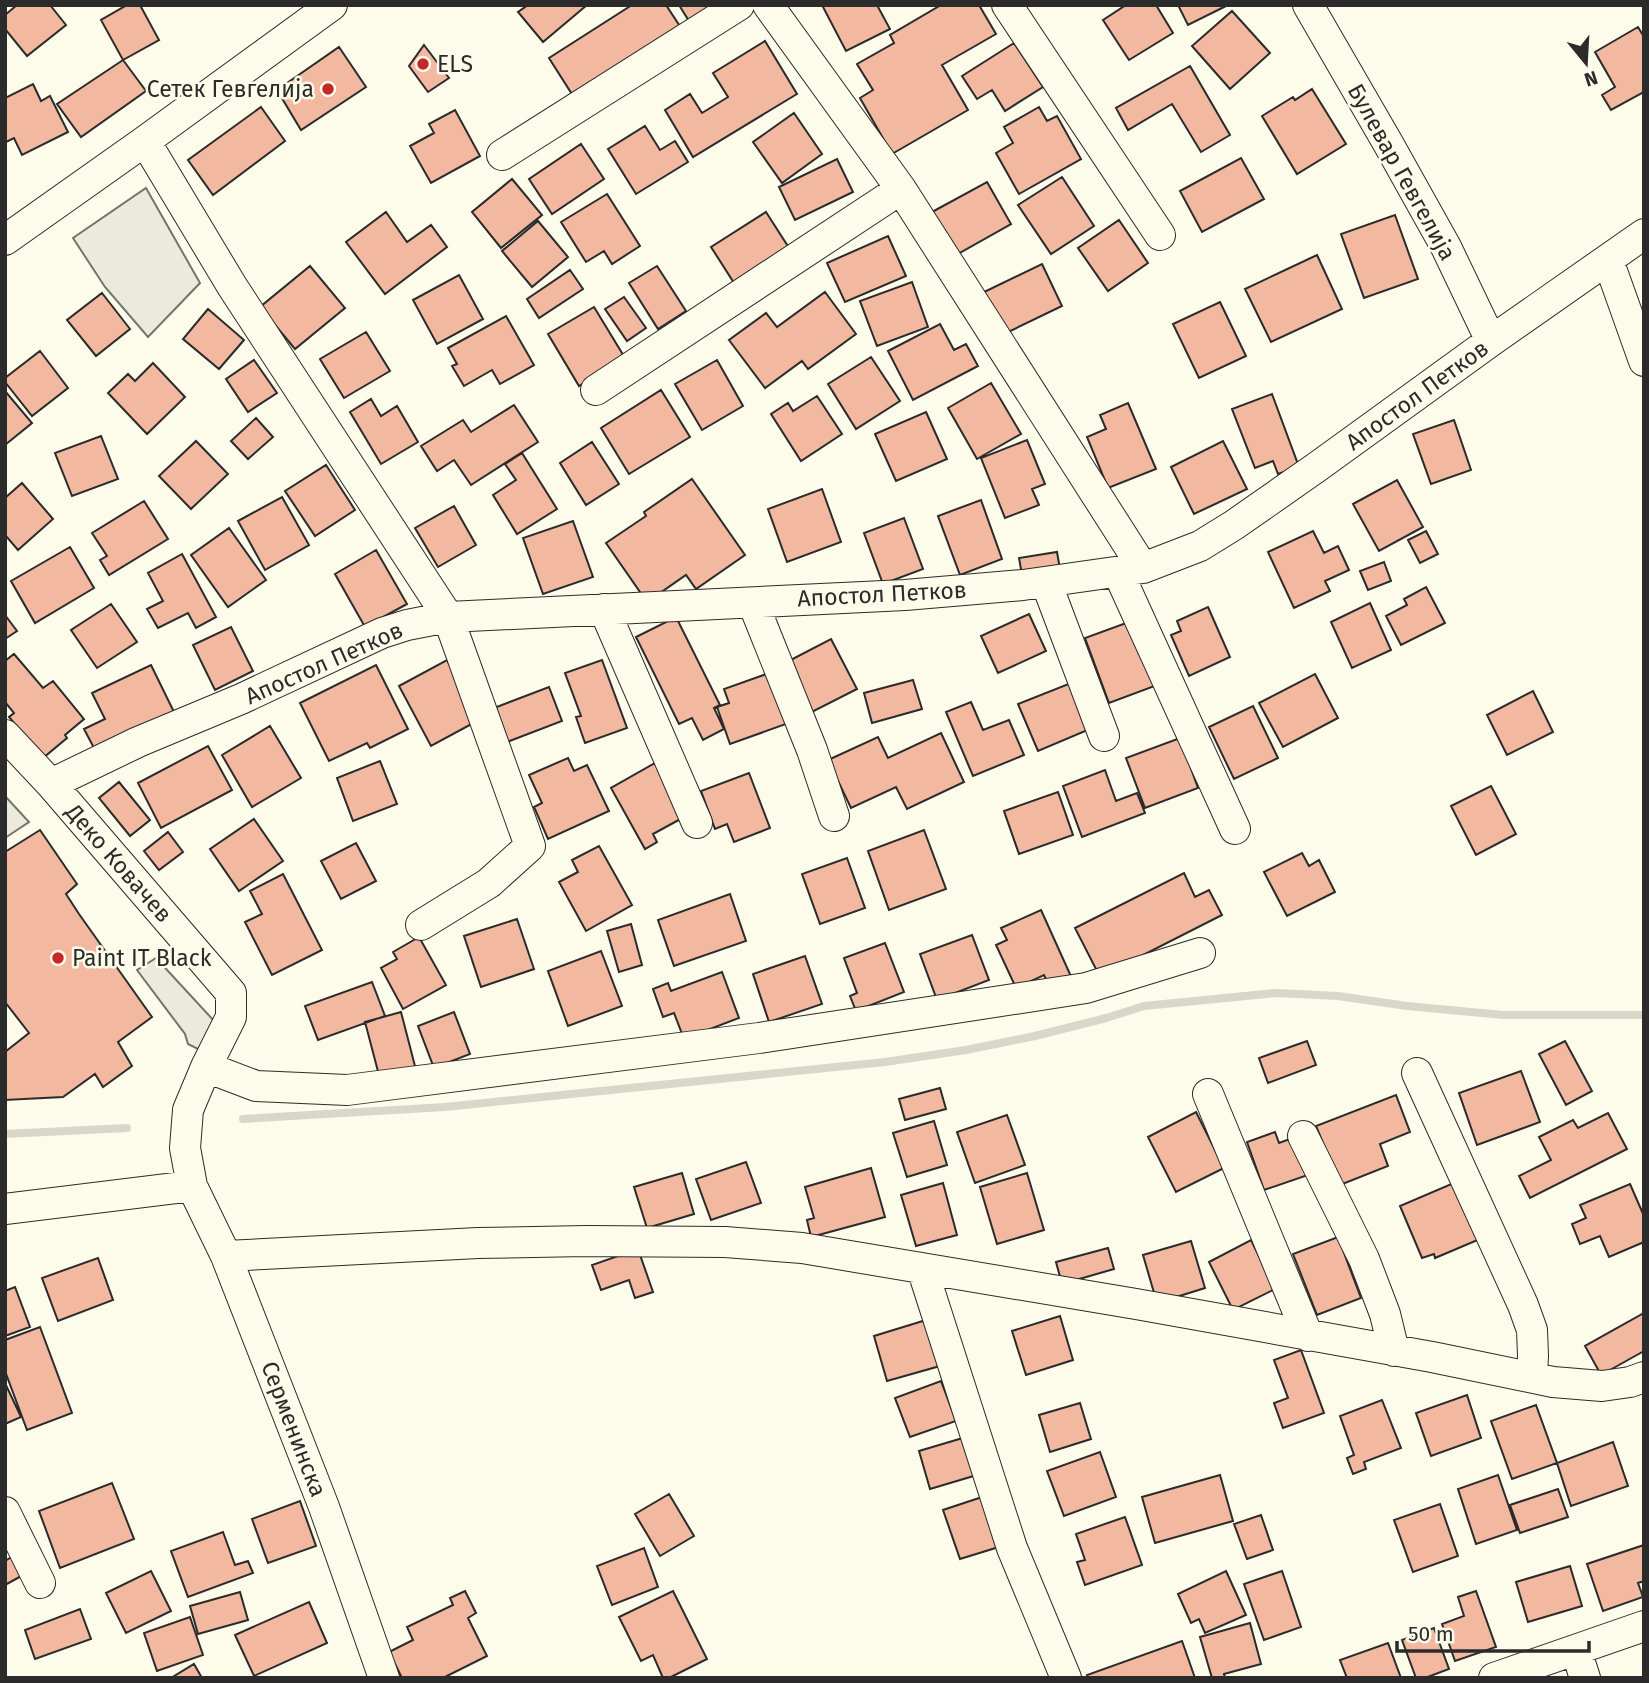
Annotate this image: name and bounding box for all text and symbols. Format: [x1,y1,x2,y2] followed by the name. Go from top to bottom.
[1551,28,1621,98] north arrow
[437,50,473,78] place label: ELS
[415,56,431,72] marker: ELS
[1582,66,1601,92] text: N
[147,75,314,103] place label: Сетек Гевгелија
[1342,79,1462,265] street label: Булевар Гевгелија
[320,81,336,97] marker: Сетек Гевгелија
[1340,334,1494,456] street label: Апостол Петков
[797,576,967,612] street label: Апостол Петков
[241,616,407,710] street label: Апостол Петков
[59,797,178,928] street label: Деко Ковачев
[72,944,212,972] place label: Paint IT Black
[50,950,66,966] marker: Paint IT Black
[255,1357,333,1501] street label: Серменинска
[1397,1610,1590,1654] scale bar
[1408,1621,1454,1647] text: 50 m

